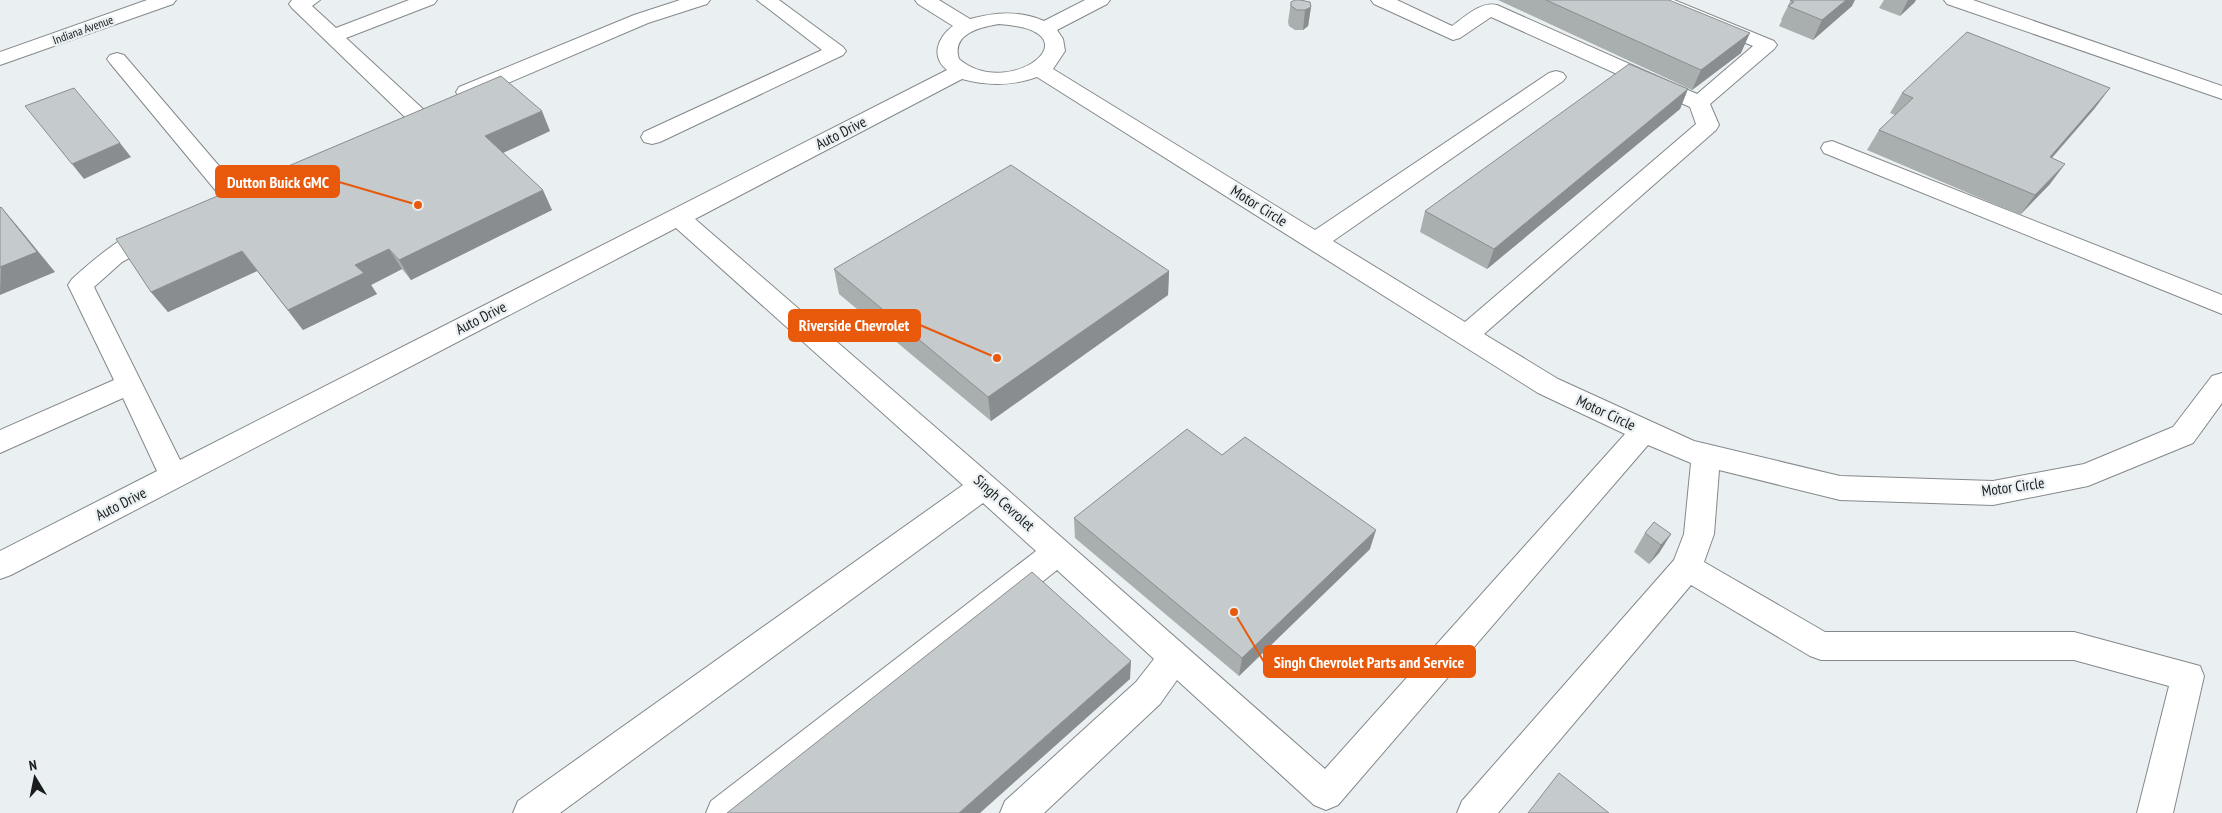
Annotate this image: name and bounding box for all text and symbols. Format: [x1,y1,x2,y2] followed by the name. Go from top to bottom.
[51,12,115,47] street label: Indiana Avenue
[812,112,869,153] street label: Auto Drive
[216,166,339,197] callout: Dutton Buick GMC
[227,172,330,192] text: Dutton Buick GMC
[1227,181,1291,230] street label: Motor Circle
[452,297,509,338] street label: Auto Drive
[789,310,920,341] callout: Riverside Chevrolet
[799,315,910,335] text: Riverside Chevrolet
[1574,391,1639,434] street label: Motor Circle
[970,470,1039,535] street label: Singh Cevrolet
[1980,473,2045,500] street label: Motor Circle
[92,483,149,524] street label: Auto Drive
[1264,646,1475,677] callout: Singh Chevrolet Parts and Service
[1274,652,1464,672] text: Singh Chevrolet Parts and Service
[10,753,60,803] north arrow
[27,756,38,775] text: N

